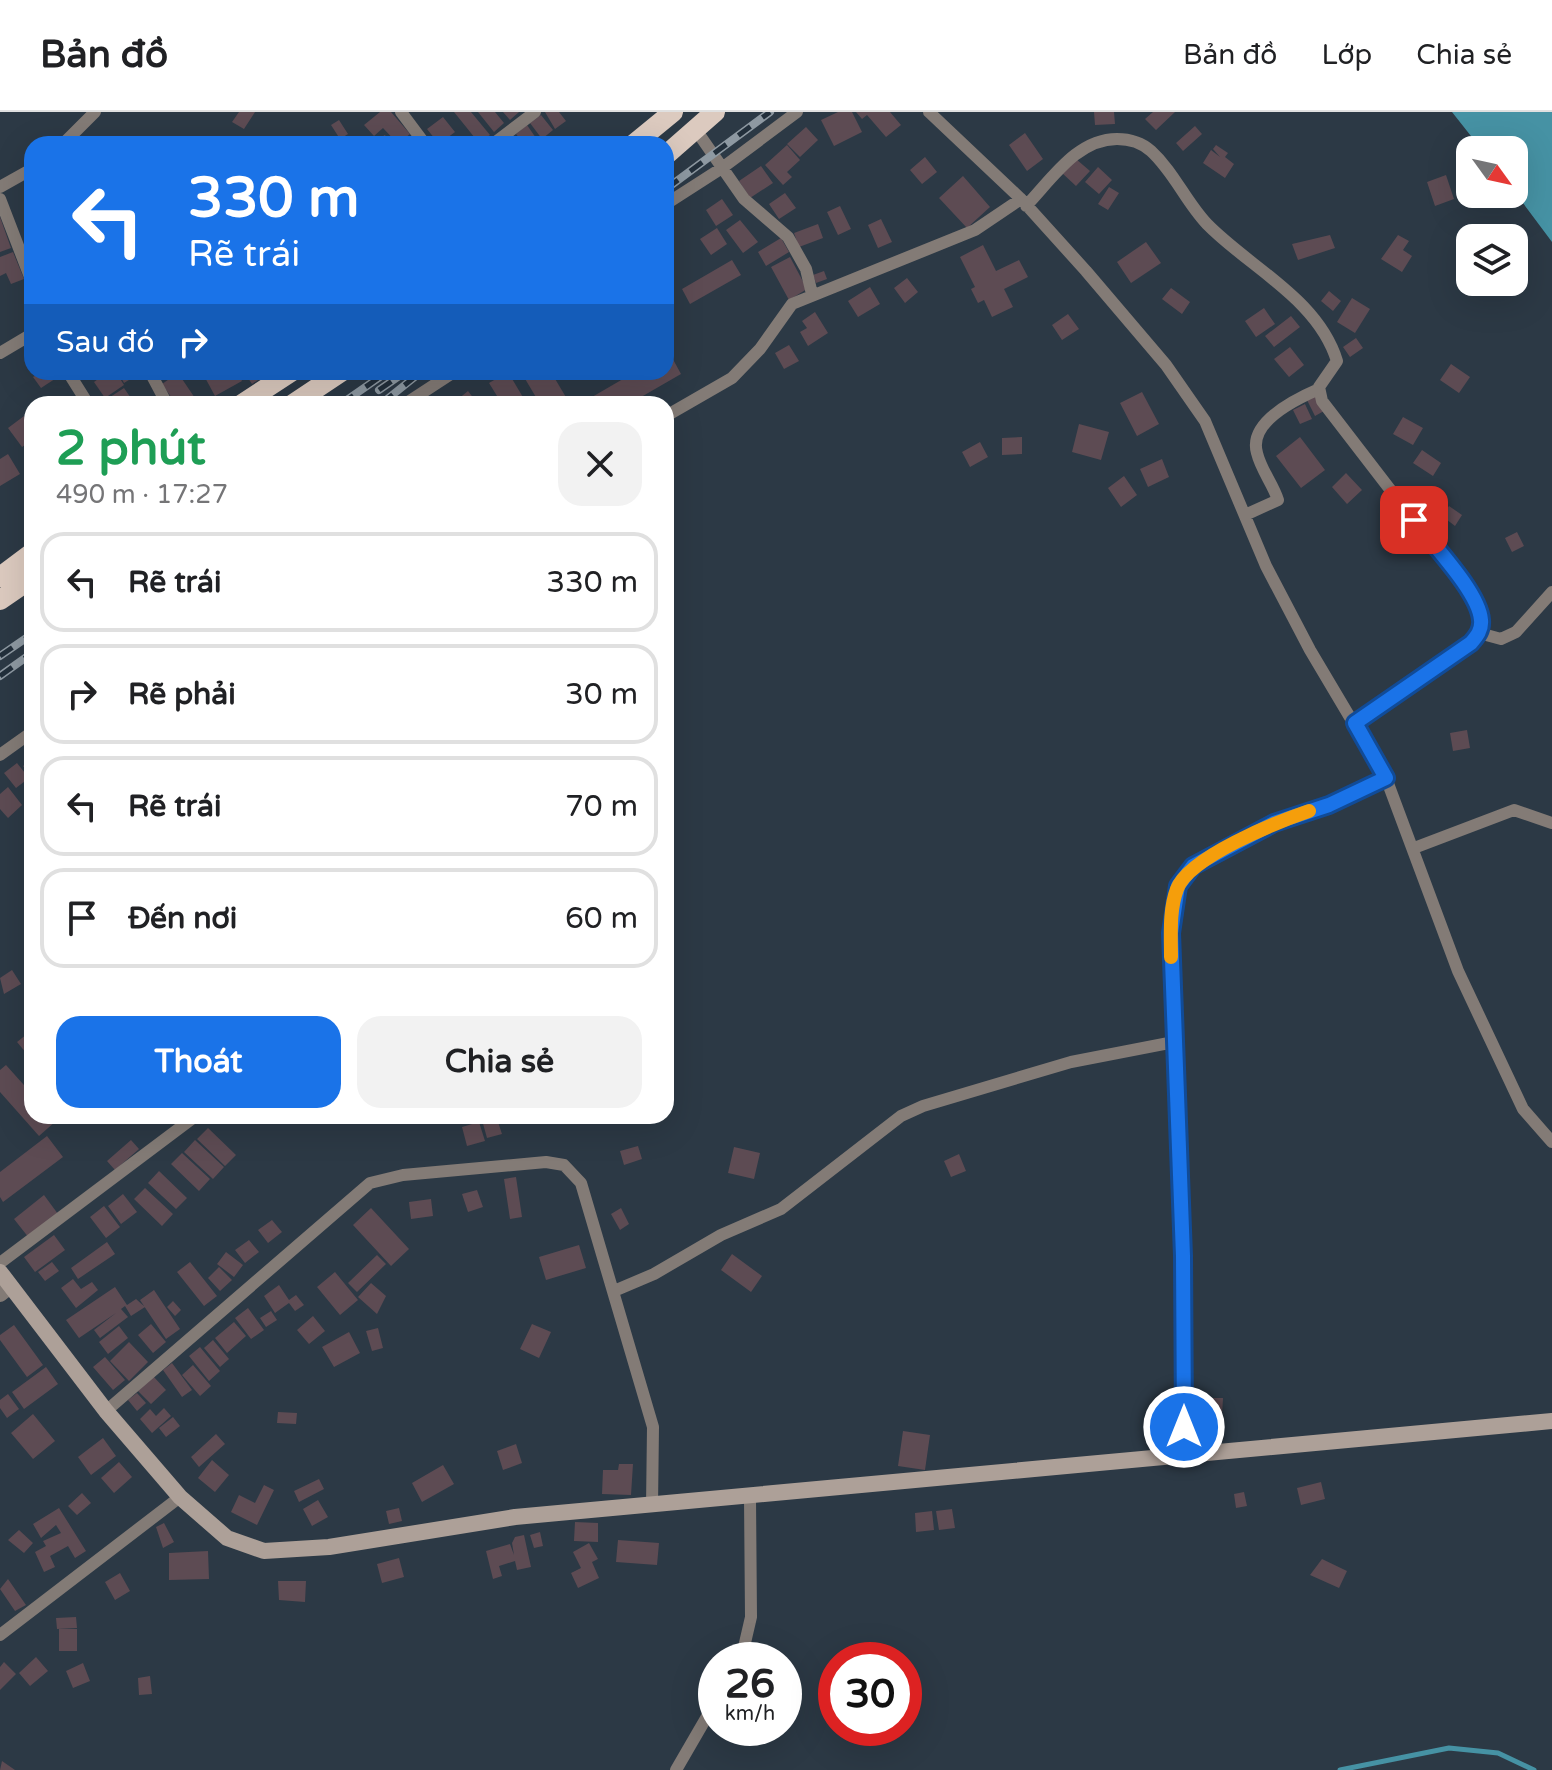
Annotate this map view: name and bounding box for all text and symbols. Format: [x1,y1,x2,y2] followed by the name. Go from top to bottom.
[40,32,168,78] text: Bản đồ
[1183,38,1277,72] text: Bản đồ
[1321,38,1372,72] text: Lớp
[1416,38,1512,72] text: Chia sẻ
[1456,136,1528,208] north arrow
[1456,136,1528,296] map controls
[188,165,359,232] text: 330 m
[56,168,160,272] icon: left
[1456,224,1528,296] button: layers
[188,233,300,276] text: Rẽ trái
[171,320,215,364] icon: right
[56,324,155,361] text: Sau đó
[56,420,206,478] text: 2 phút
[558,422,642,506] button: close
[56,479,228,510] text: 490 m · 17:27
[1380,486,1448,554] pin
[1392,498,1436,542] icon: arrive
[60,560,104,604] icon: left
[128,564,221,601] text: Rẽ trái
[546,564,638,601] text: 330 m
[60,672,104,716] icon: right
[128,676,236,713] text: Rẽ phải
[565,676,638,713] text: 30 m
[60,784,104,828] icon: left
[128,788,221,825] text: Rẽ trái
[565,788,638,825] text: 70 m
[60,896,104,940] icon: arrive
[128,900,237,937] text: Đến nơi
[565,900,638,937] text: 60 m
[56,1016,341,1108] button: Thoát
[357,1016,642,1108] button: Chia sẻ
[1142,1385,1226,1469] position arrow
[818,1642,922,1746] speed limit sign: 30
[725,1660,775,1708] text: 26
[725,1702,775,1726] text: km/h

